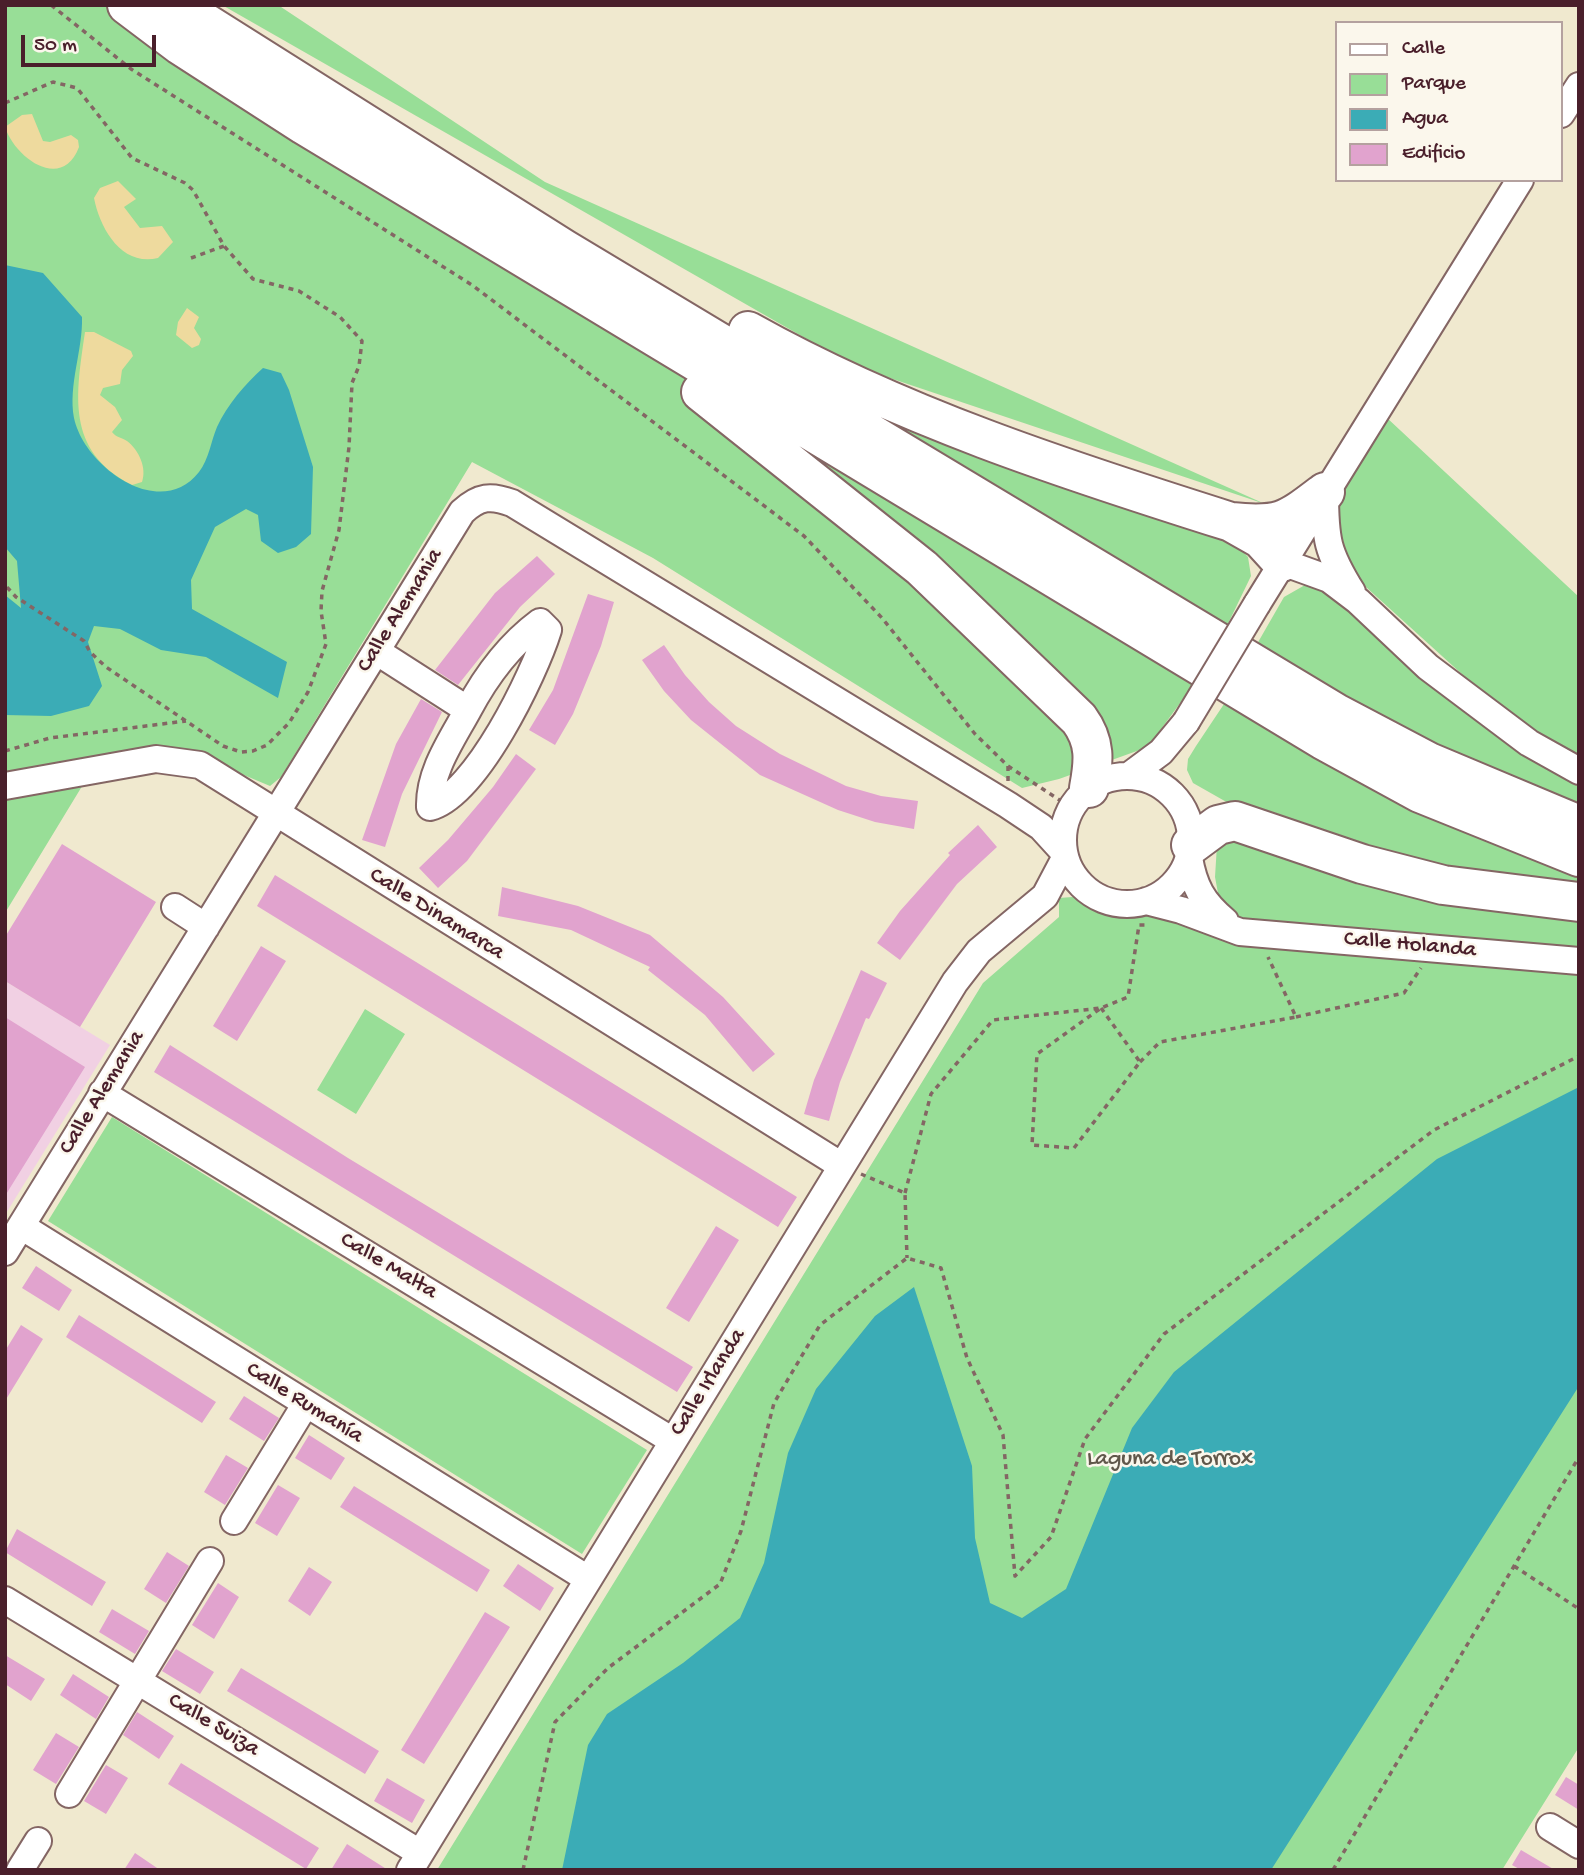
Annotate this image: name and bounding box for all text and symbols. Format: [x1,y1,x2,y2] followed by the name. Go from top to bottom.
[24,21,159,65] scale bar
[1336,21,1563,182] legend
[34,34,77,59] text: 50 m
[1402,37,1445,62] text: Calle
[1402,72,1466,97] text: Parque
[1402,107,1448,132] text: Agua
[1402,142,1466,167] text: Edificio
[352,544,450,678] street label: Calle Alemania
[363,862,509,968] street label: Calle Dinamarca
[1343,926,1477,966] street label: Calle Holanda
[54,1026,152,1160] street label: Calle Alemania
[334,1227,442,1307] street label: Calle Malta
[665,1324,753,1442] street label: Calle Irlanda
[240,1357,368,1451] street label: Calle Rumanía
[1087,1446,1253,1474] park label: Laguna de Torrox
[162,1688,264,1764] street label: Calle Suiza

